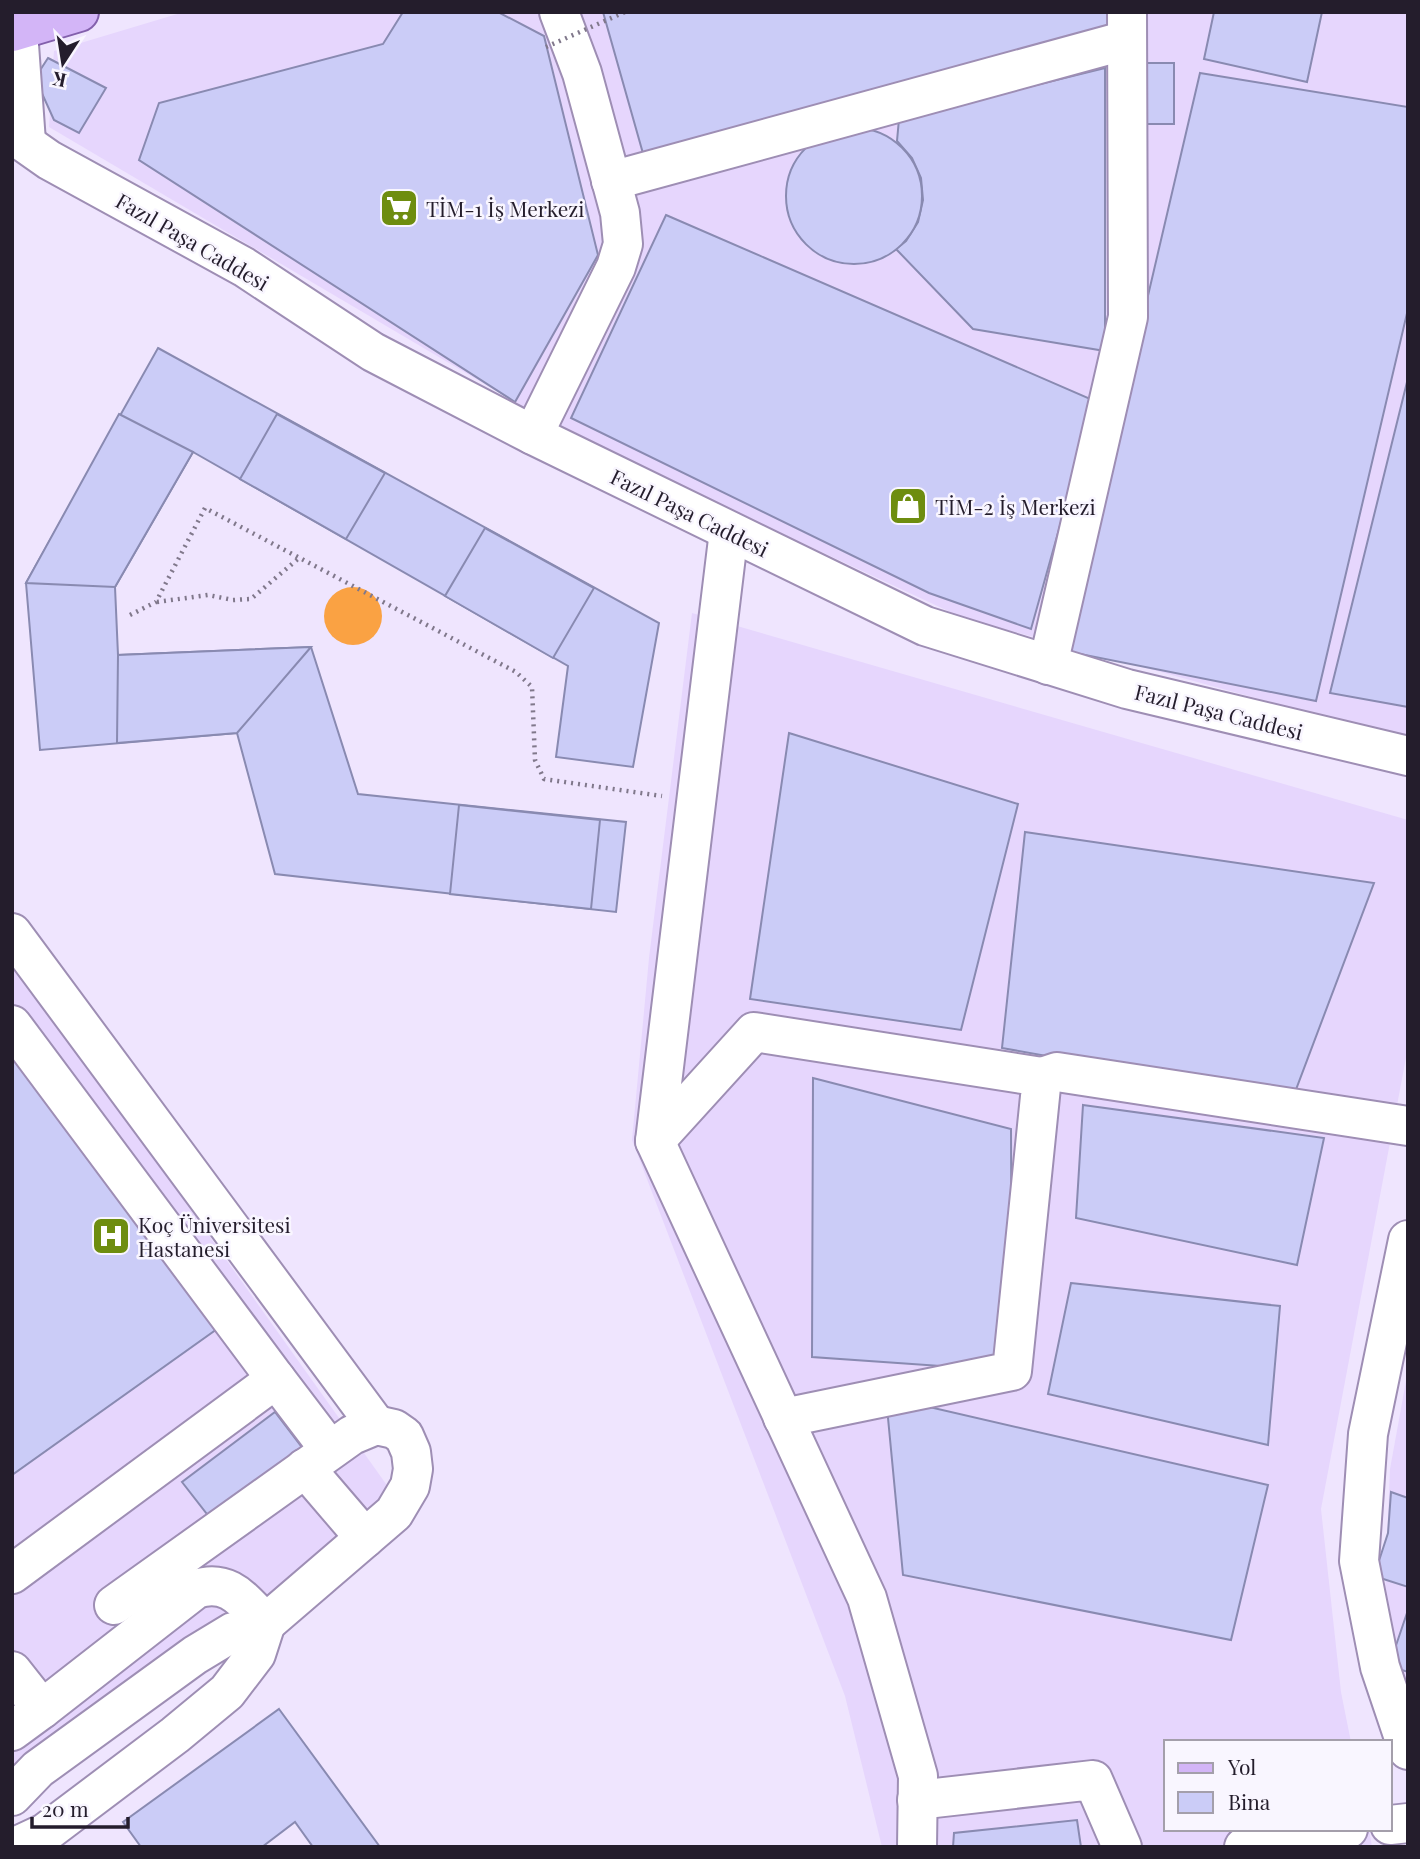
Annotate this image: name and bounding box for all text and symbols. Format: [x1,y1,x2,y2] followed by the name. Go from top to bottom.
[28,28,98,98] north arrow
[50,66,69,95] text: K
[111,186,275,296] street label: Fazıl Paşa Caddesi
[378,187,420,229] supermarket icon: TİM-1 İş Merkezi
[426,194,584,222] place label: TİM-1 İş Merkezi
[606,462,774,562] street label: Fazıl Paşa Caddesi
[887,485,929,527] shop icon: TİM-2 İş Merkezi
[935,492,1096,520] place label: TİM-2 İş Merkezi
[1132,677,1306,745] street label: Fazıl Paşa Caddesi
[138,1210,291,1262] place label: Koç Üniversitesi Hastanesi
[90,1215,132,1257] hospital icon: Koç Üniversitesi Hastanesi
[1164,1740,1392,1831] legend
[1227,1752,1256,1780] text: Yol
[32,1786,128,1830] scale bar
[1228,1787,1271,1815] text: Bina
[42,1794,89,1822] text: 20 m

